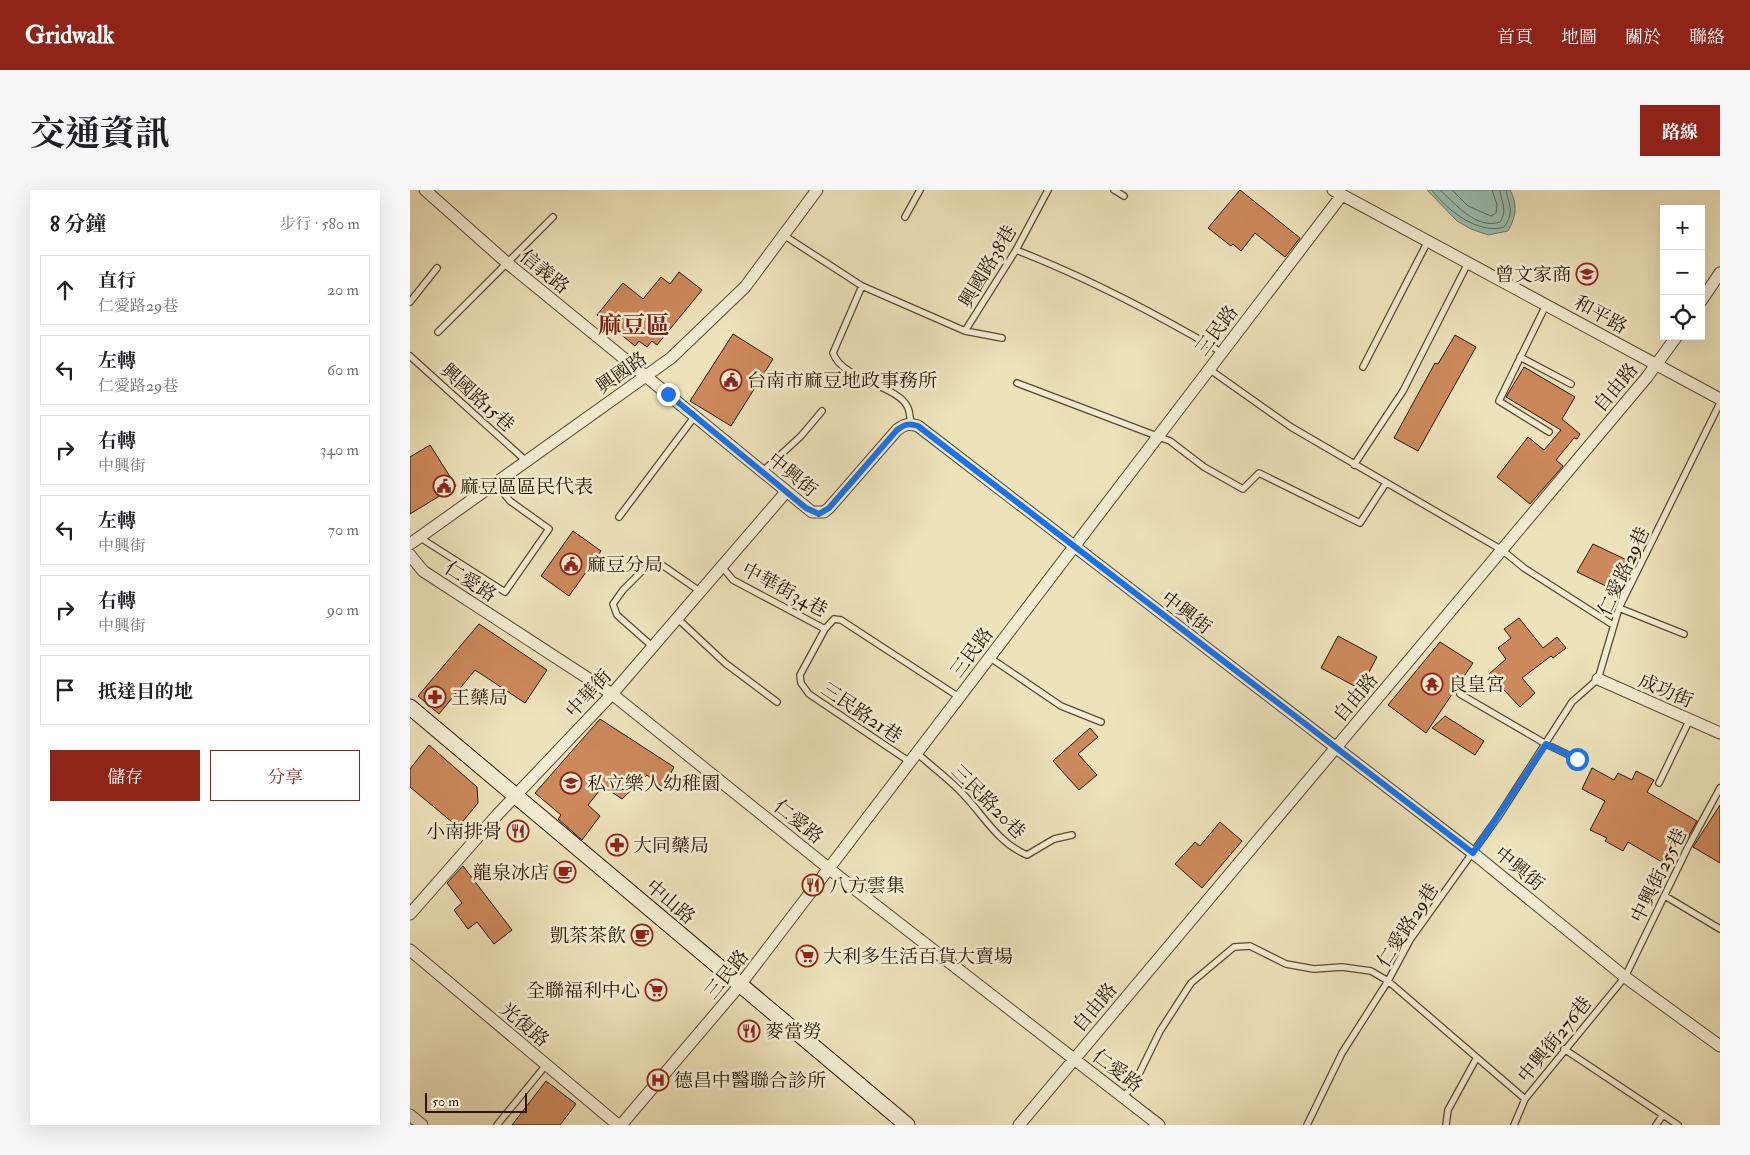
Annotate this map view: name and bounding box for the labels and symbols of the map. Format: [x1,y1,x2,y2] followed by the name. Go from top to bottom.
[954,221,1022,312] street label: 興國路38巷
[515,245,574,299] street label: 信義路
[1575,262,1599,286] school or university icon: 曾文家商
[1495,263,1571,287] place label: 曾文家商
[1570,291,1631,339] street label: 和平路
[1190,301,1244,361] street label: 三民路
[598,310,670,341] district label: 麻豆區
[591,347,652,399] street label: 興國路
[435,358,519,437] street label: 興國路15巷
[1588,358,1643,417] street label: 自由路
[719,368,743,392] public building icon: 台南市麻豆地政事務所
[747,369,937,393] place label: 台南市麻豆地政事務所
[657,383,680,406] route end
[763,448,822,502] street label: 中興街
[432,474,456,498] public building icon: 麻豆區區民代表
[460,475,593,499] place label: 麻豆區區民代表
[1593,523,1655,620] street label: 仁愛路29巷
[559,552,583,576] public building icon: 麻豆分局
[587,553,663,577] place label: 麻豆分局
[440,556,501,607] street label: 仁愛路
[738,557,831,622] street label: 中華街34巷
[1156,586,1216,640] street label: 中興街
[945,623,999,683] street label: 三民路
[561,665,617,723] street label: 中華街
[1328,668,1383,727] street label: 自由路
[1635,669,1697,713] street label: 成功街
[1420,672,1444,696] temple icon: 良皇宮
[1448,673,1505,697] place label: 良皇宮
[816,677,906,749] street label: 三民路21巷
[423,685,447,709] pharmacy icon: 王藥局
[451,686,508,710] place label: 王藥局
[1566,748,1589,771] route start
[946,760,1030,844] street label: 三民路20巷
[559,771,583,795] school or university icon: 私立樂人幼稚園
[587,772,720,796] place label: 私立樂人幼稚園
[769,795,828,849] street label: 仁愛路
[506,819,530,843] restaurant icon: 小南排骨
[426,820,502,844] place label: 小南排骨
[1626,824,1692,927] street label: 中興街255巷
[605,833,629,857] pharmacy icon: 大同藥局
[633,834,709,858] place label: 大同藥局
[1490,842,1549,896] street label: 中興街
[553,860,577,884] cafe icon: 龍泉冰店
[473,861,549,885] place label: 龍泉冰店
[801,873,825,897] restaurant icon: 八方雲集
[641,874,700,929] street label: 中山路
[829,874,905,898] place label: 八方雲集
[1372,879,1444,972] street label: 仁愛路29巷
[630,923,654,947] cafe icon: 凱茶茶飲
[550,924,626,948] place label: 凱茶茶飲
[795,944,819,968] supermarket icon: 大利多生活百貨大賣場
[700,945,754,1004] street label: 三民路
[823,945,1013,969] place label: 大利多生活百貨大賣場
[644,978,668,1002] supermarket icon: 全聯福利中心
[1067,978,1122,1037] street label: 自由路
[526,979,640,1003] place label: 全聯福利中心
[1513,992,1597,1088] street label: 中興街276巷
[495,997,554,1052] street label: 光復路
[737,1019,761,1043] restaurant icon: 麥當勞
[765,1020,822,1044] place label: 麥當勞
[1087,1044,1147,1098] street label: 仁愛路
[646,1068,670,1092] hospital icon: 德昌中醫聯合診所
[674,1069,826,1093] place label: 德昌中醫聯合診所
[425,1090,528,1113] scale bar

